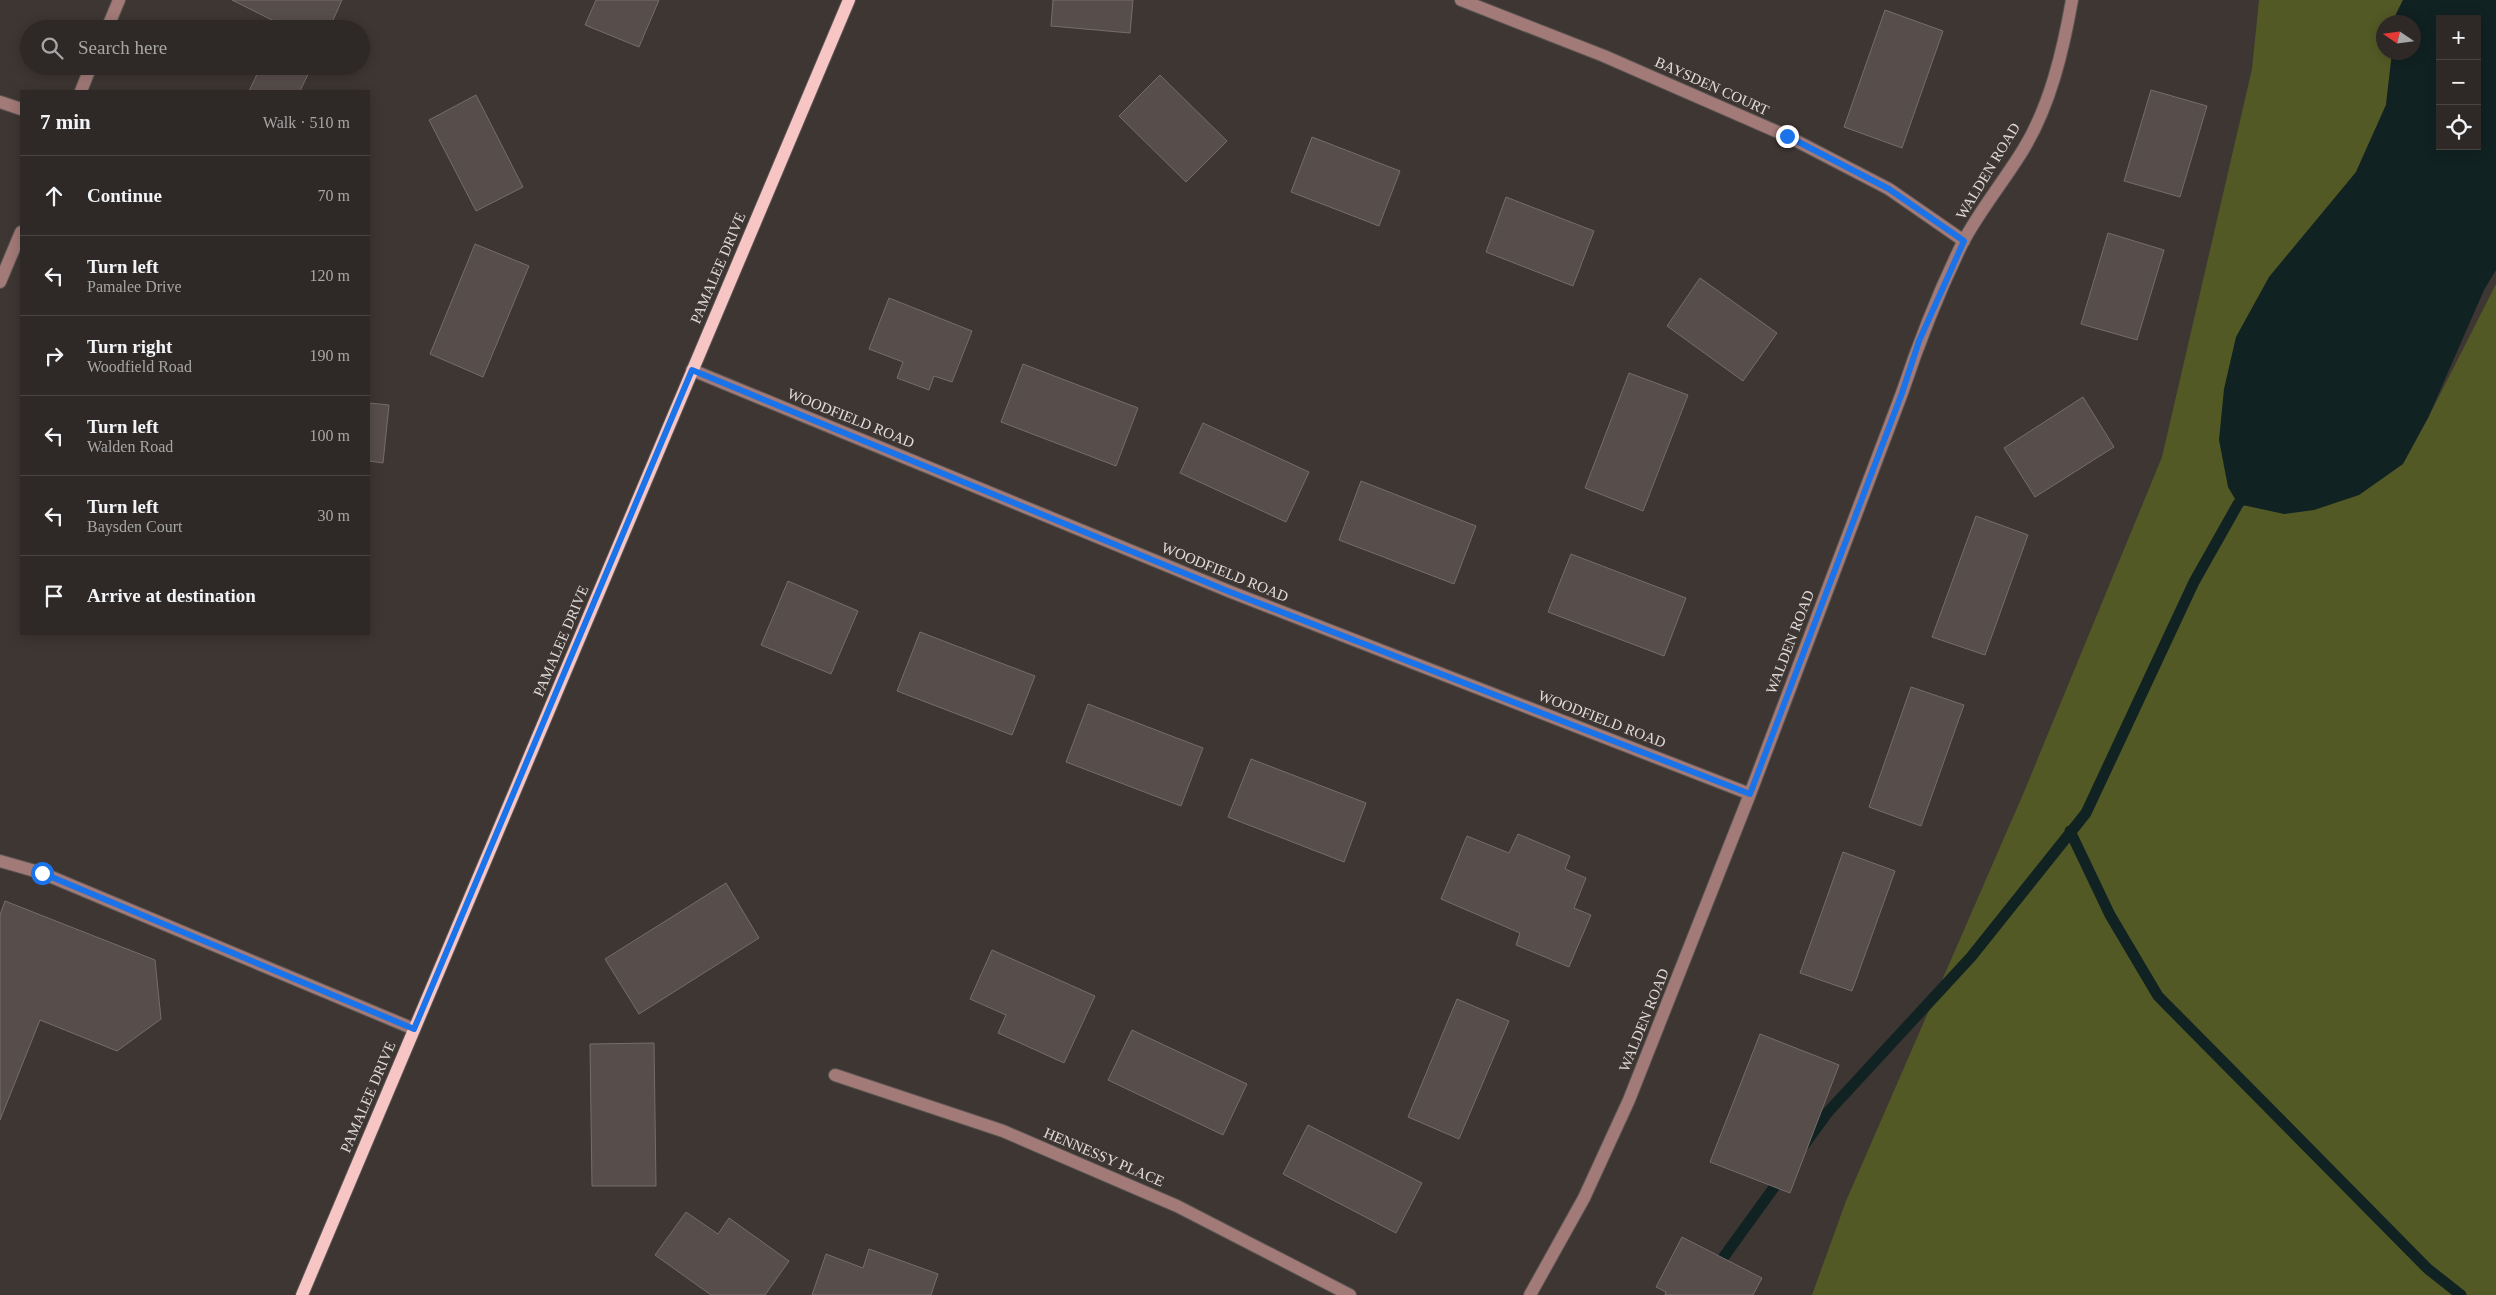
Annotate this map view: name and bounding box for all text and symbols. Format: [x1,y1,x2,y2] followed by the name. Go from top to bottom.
[2376,15,2421,60] north arrow
[2436,15,2481,150] map controls
[2436,15,2481,60] button: +
[20,20,370,75] search box
[38,34,66,62] icon: search
[78,37,167,58] text: Search here
[1652,54,1772,118] street label: BAYSDEN COURT
[2436,60,2481,105] button: −
[2436,105,2481,150] button: locate
[40,110,91,134] text: 7 min
[263,114,350,131] text: Walk · 510 m
[1953,120,2023,222] street label: WALDEN ROAD
[1776,125,1799,148] route end
[40,182,68,210] icon: ahead
[87,185,162,206] text: Continue
[318,187,350,204] text: 70 m
[687,210,749,326] street label: PAMALEE DRIVE
[87,256,159,277] text: Turn left
[40,262,68,290] icon: left
[310,267,350,284] text: 120 m
[87,278,182,295] text: Pamalee Drive
[87,336,172,357] text: Turn right
[40,342,68,370] icon: right
[310,347,350,364] text: 190 m
[87,358,192,375] text: Woodfield Road
[785,385,917,451] street label: WOODFIELD ROAD
[87,416,159,437] text: Turn left
[40,422,68,450] icon: left
[310,427,350,444] text: 100 m
[87,438,173,455] text: Walden Road
[87,496,159,517] text: Turn left
[40,502,68,530] icon: left
[318,507,350,524] text: 30 m
[87,518,183,535] text: Baysden Court
[1159,539,1291,605] street label: WOODFIELD ROAD
[40,582,68,610] icon: arrive
[530,583,592,699] street label: PAMALEE DRIVE
[87,585,256,606] text: Arrive at destination
[1763,588,1817,696] street label: WALDEN ROAD
[1536,687,1668,751] street label: WOODFIELD ROAD
[31,862,54,885] route start
[1616,966,1672,1074] street label: WALDEN ROAD
[337,1039,399,1155] street label: PAMALEE DRIVE
[1041,1124,1167,1190] street label: HENNESSY PLACE

